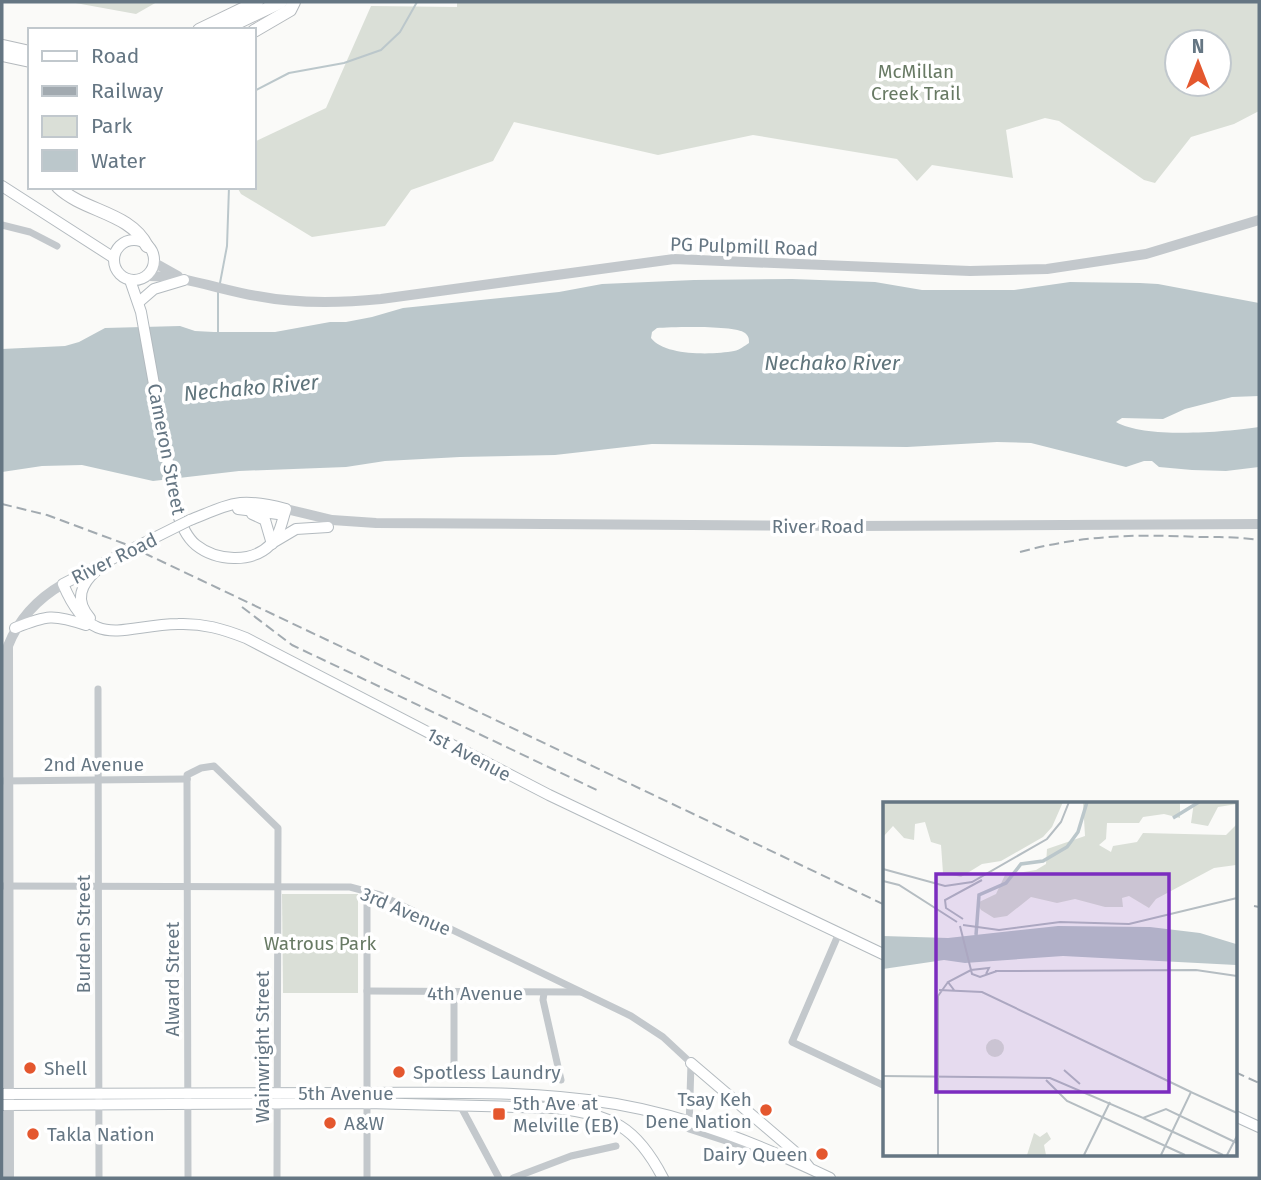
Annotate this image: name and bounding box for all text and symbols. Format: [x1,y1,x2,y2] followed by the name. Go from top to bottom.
[28,28,256,189] legend
[1163,28,1233,98] north arrow
[1192,35,1204,58] text: N
[91,43,139,69] text: Road
[871,60,961,105] park label: McMillan Creek Trail
[91,78,164,104] text: Railway
[91,113,133,139] text: Park
[91,148,146,174] text: Water
[670,232,818,261] street label: PG Pulpmill Road
[764,350,901,376] water label: Nechako River
[182,369,321,407] water label: Nechako River
[143,382,191,517] street label: Cameron Street
[772,515,864,538] street label: River Road
[68,528,161,589] street label: River Road
[423,723,515,786] street label: 1st Avenue
[44,753,144,776] street label: 2nd Avenue
[883,802,1236,1156] inset map
[72,874,95,993] street label: Burden Street
[357,882,454,941] street label: 3rd Avenue
[161,921,184,1036] street label: Alward Street
[264,932,377,955] park label: Watrous Park
[251,971,274,1123] street label: Wainwright Street
[427,982,523,1005] street label: 4th Avenue
[44,1057,87,1080] place label: Shell
[22,1060,38,1076] marker: Shell
[413,1061,561,1084] place label: Spotless Laundry
[391,1064,407,1080] marker: Spotless Laundry
[298,1082,394,1105] street label: 5th Avenue
[645,1088,752,1133] place label: Tsay Keh Dene Nation
[513,1092,619,1137] place label: 5th Ave at Melville (EB)
[758,1102,774,1118] marker: Tsay Keh Dene Nation
[491,1106,507,1122] marker: 5th Ave at Melville (EB)
[344,1112,384,1135] place label: A&W
[322,1115,338,1131] marker: A&W
[47,1123,155,1146] place label: Takla Nation
[25,1126,41,1142] marker: Takla Nation
[703,1143,808,1166] place label: Dairy Queen
[814,1146,830,1162] marker: Dairy Queen

